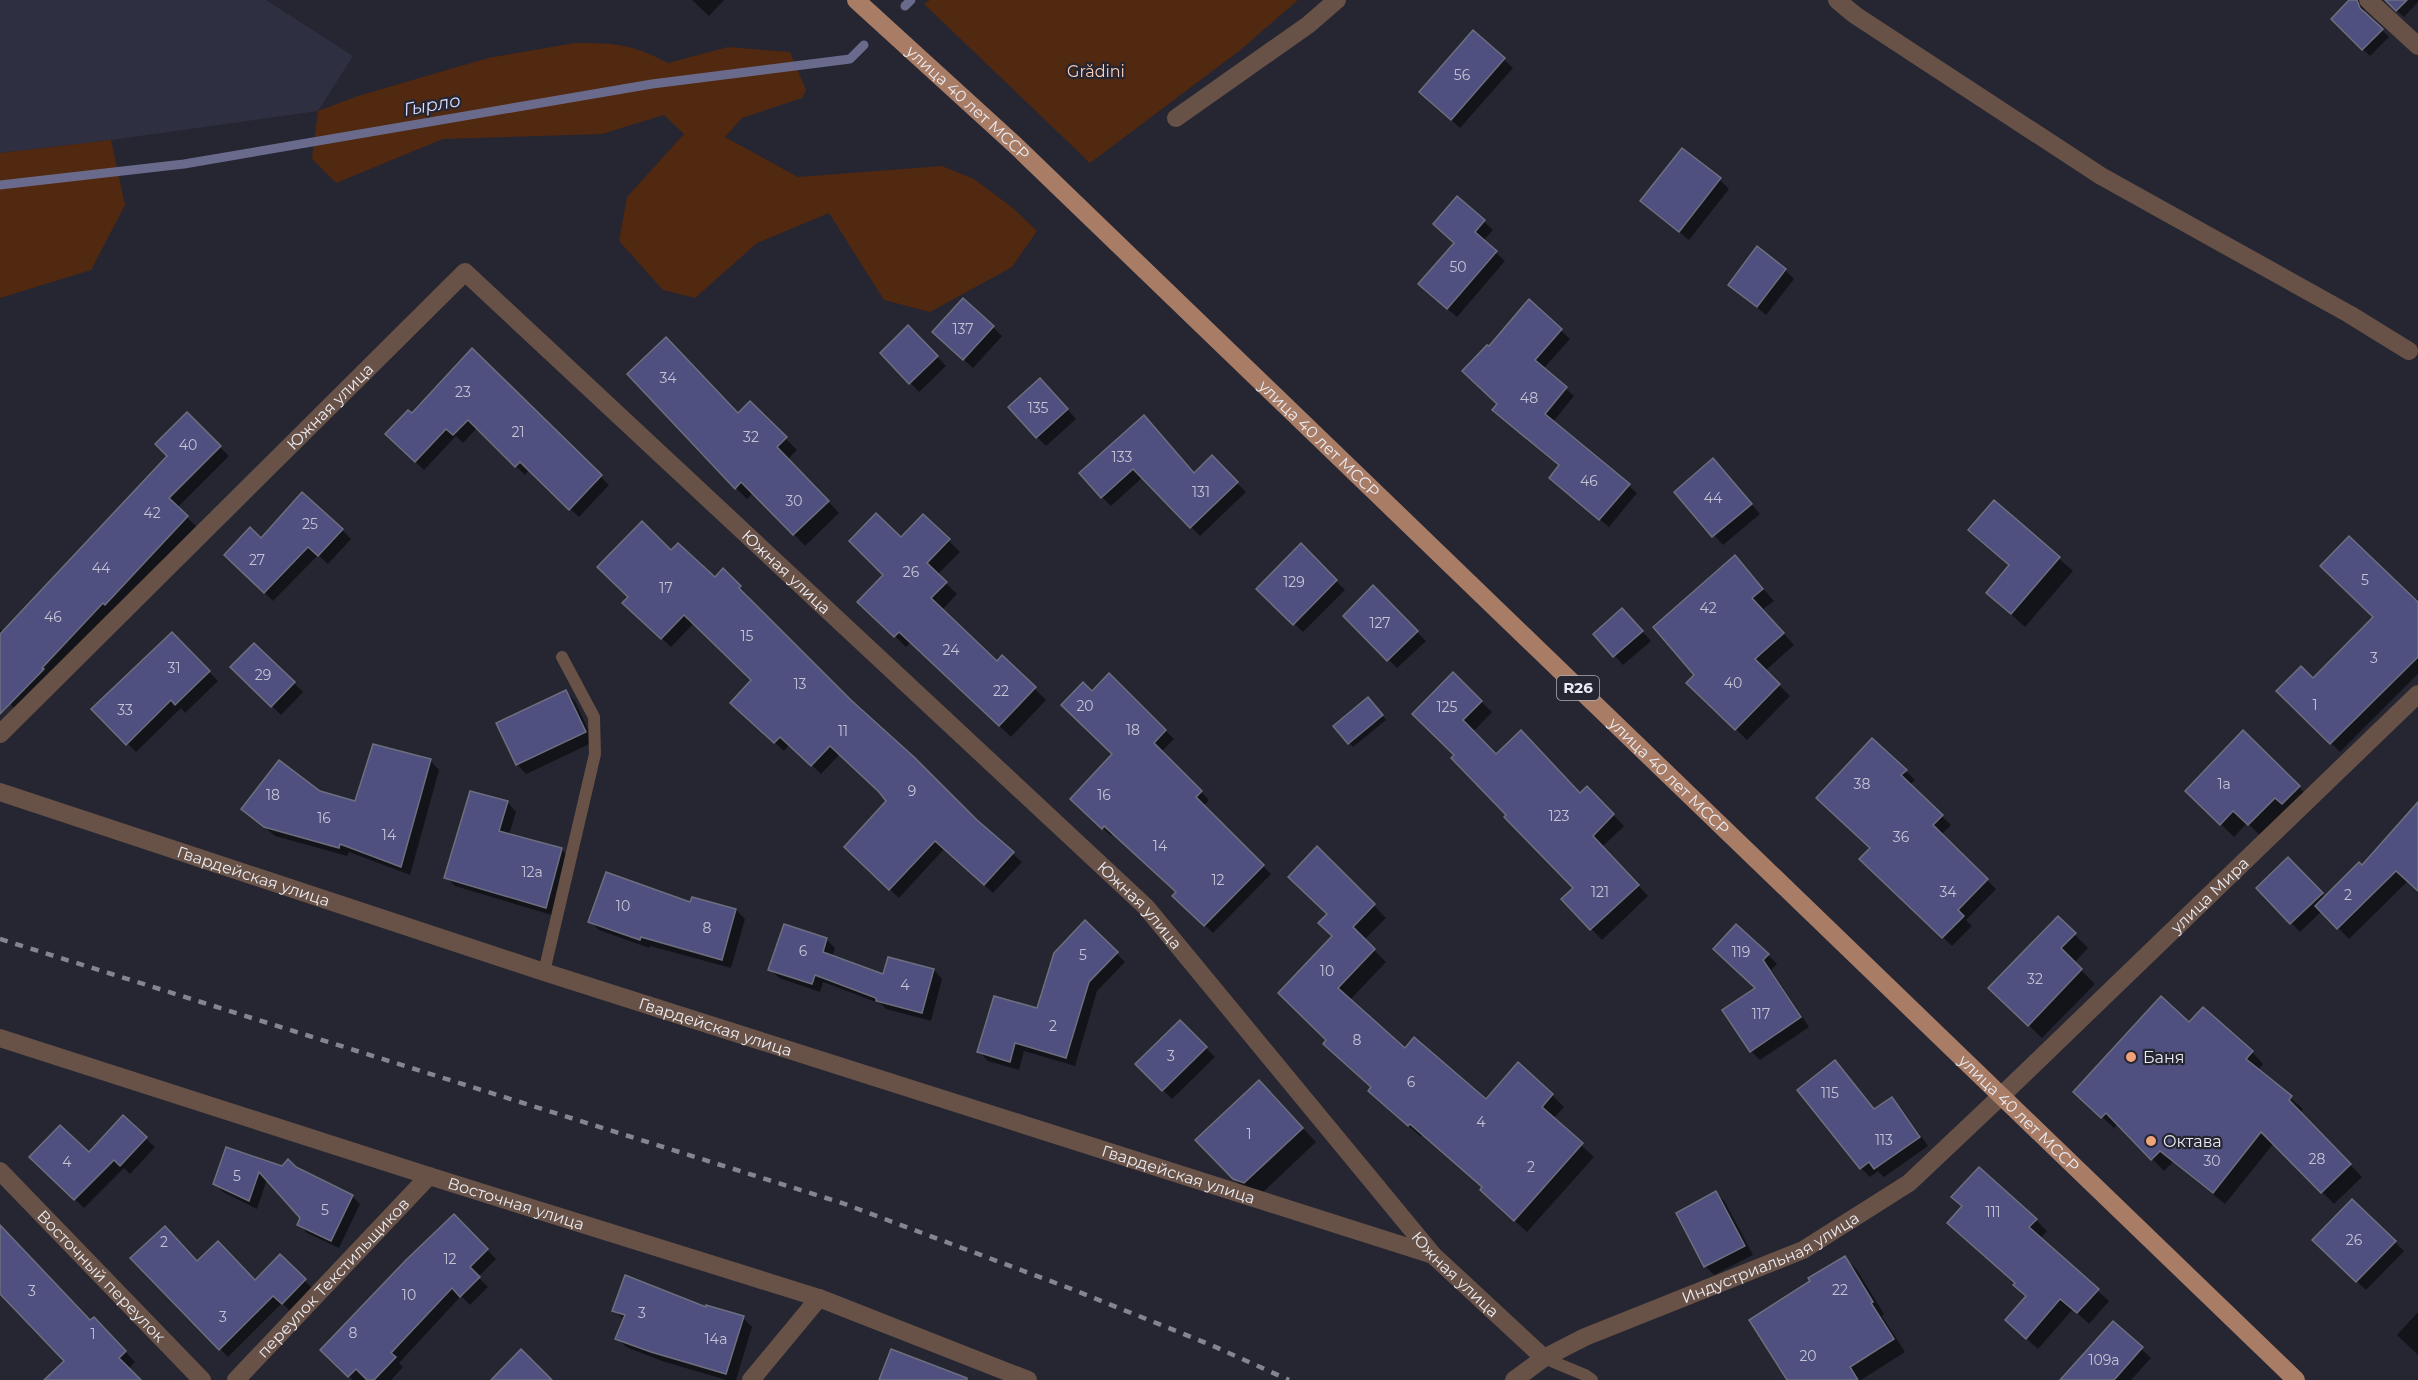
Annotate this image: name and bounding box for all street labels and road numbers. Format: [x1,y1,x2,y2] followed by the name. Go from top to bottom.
[902,41,1033,164] street label: улица 40 лет МССР
[283,360,378,454] street label: Южная улица
[1254,376,1383,501] street label: улица 40 лет МССР
[738,526,834,618] street label: Южная улица
[1557,676,1599,700] road number: R26
[1604,713,1733,839] street label: улица 40 лет МССР
[174,842,332,910] street label: Гвардейская улица
[2166,854,2253,938] street label: улица Мира
[1093,858,1186,953] street label: Южная улица
[636,994,794,1060] street label: Гвардейская улица
[1954,1050,2083,1176] street label: улица 40 лет МССР
[1099,1141,1258,1208] street label: Гвардейская улица
[445,1173,587,1234] street label: Восточная улица
[253,1194,413,1362] street label: переулок Текстильщиков
[33,1206,170,1347] street label: Восточный переулок
[1679,1208,1862,1307] street label: Индустриальная улица
[1407,1228,1503,1321] street label: Южная улица

